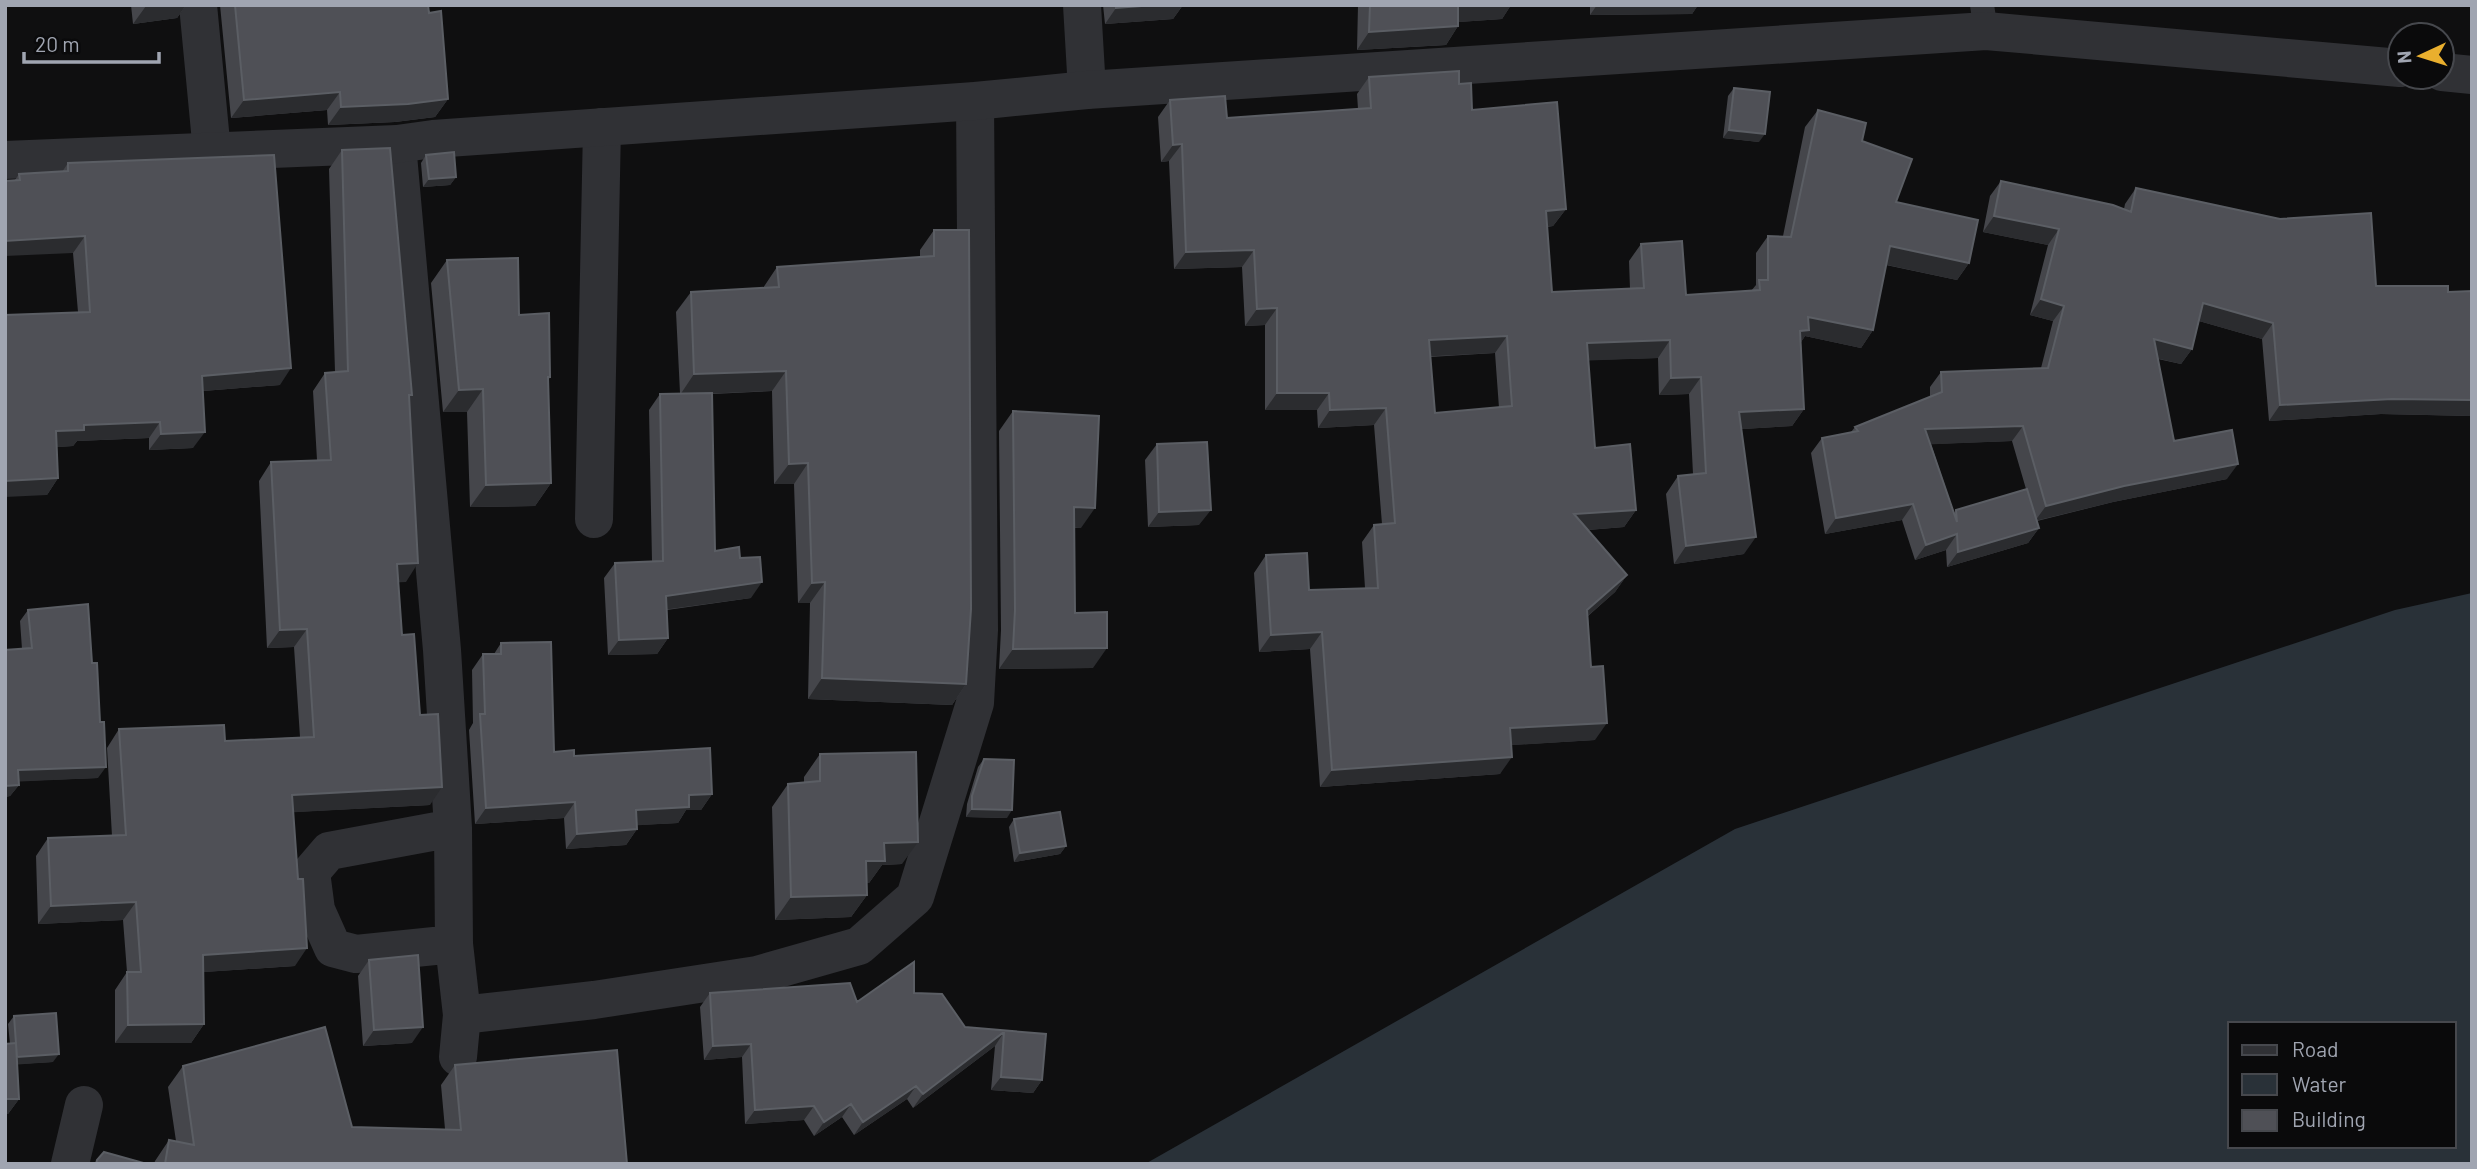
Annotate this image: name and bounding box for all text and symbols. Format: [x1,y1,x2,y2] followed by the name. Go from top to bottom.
[24,21,159,65] scale bar
[2386,21,2456,91] north arrow
[35,31,80,56] text: 20 m
[2392,50,2415,64] text: N
[2228,1022,2456,1148] legend
[2292,1036,2338,1061] text: Road
[2292,1071,2347,1096] text: Water
[2292,1106,2366,1131] text: Building

